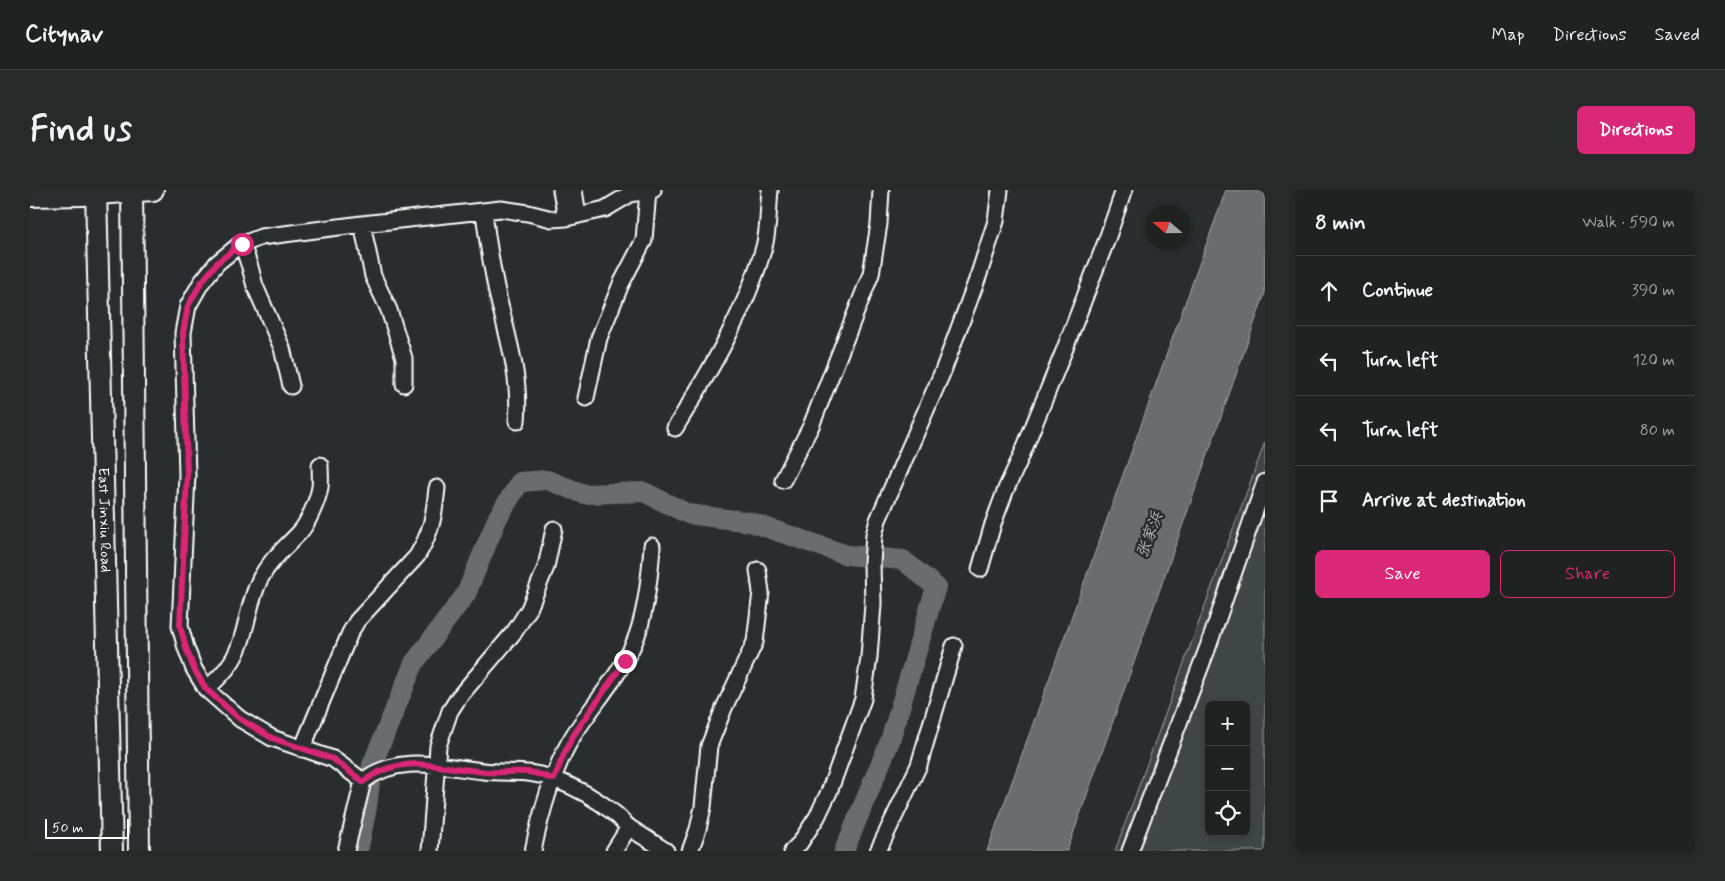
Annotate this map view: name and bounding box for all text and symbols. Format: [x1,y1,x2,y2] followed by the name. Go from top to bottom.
[25,19,103,50] text: Citynav
[1492,23,1525,47] text: Map
[1553,23,1627,47] text: Directions
[1655,23,1700,47] text: Saved
[1577,106,1695,154] button: Directions
[30,107,132,153] text: Find us
[1145,205,1190,250] north arrow
[1315,209,1366,237] text: 8 min
[1582,212,1675,233] text: Walk · 590 m
[231,233,254,256] route start
[1315,277,1343,305] icon: ahead
[1362,278,1433,303] text: Continue
[1632,280,1675,301] text: 390 m
[1315,347,1343,375] icon: left
[1362,348,1438,373] text: Turn left
[1633,350,1675,371] text: 120 m
[1315,417,1343,445] icon: left
[1362,418,1438,443] text: Turn left
[1640,420,1675,441] text: 80 m
[93,467,115,573] street label: East Jinxiu Road
[1315,487,1343,515] icon: arrive
[1362,488,1526,513] text: Arrive at destination
[1132,508,1168,561] water label: 张家浜
[1315,550,1490,598] button: Save
[1500,550,1675,598] button: Share
[614,650,637,673] route end
[1205,701,1250,836] map controls
[1205,701,1250,746] button: +
[1205,746,1250,791] button: −
[1205,791,1250,836] button: locate
[45,816,129,839] scale bar
[52,819,83,837] text: 50 m

